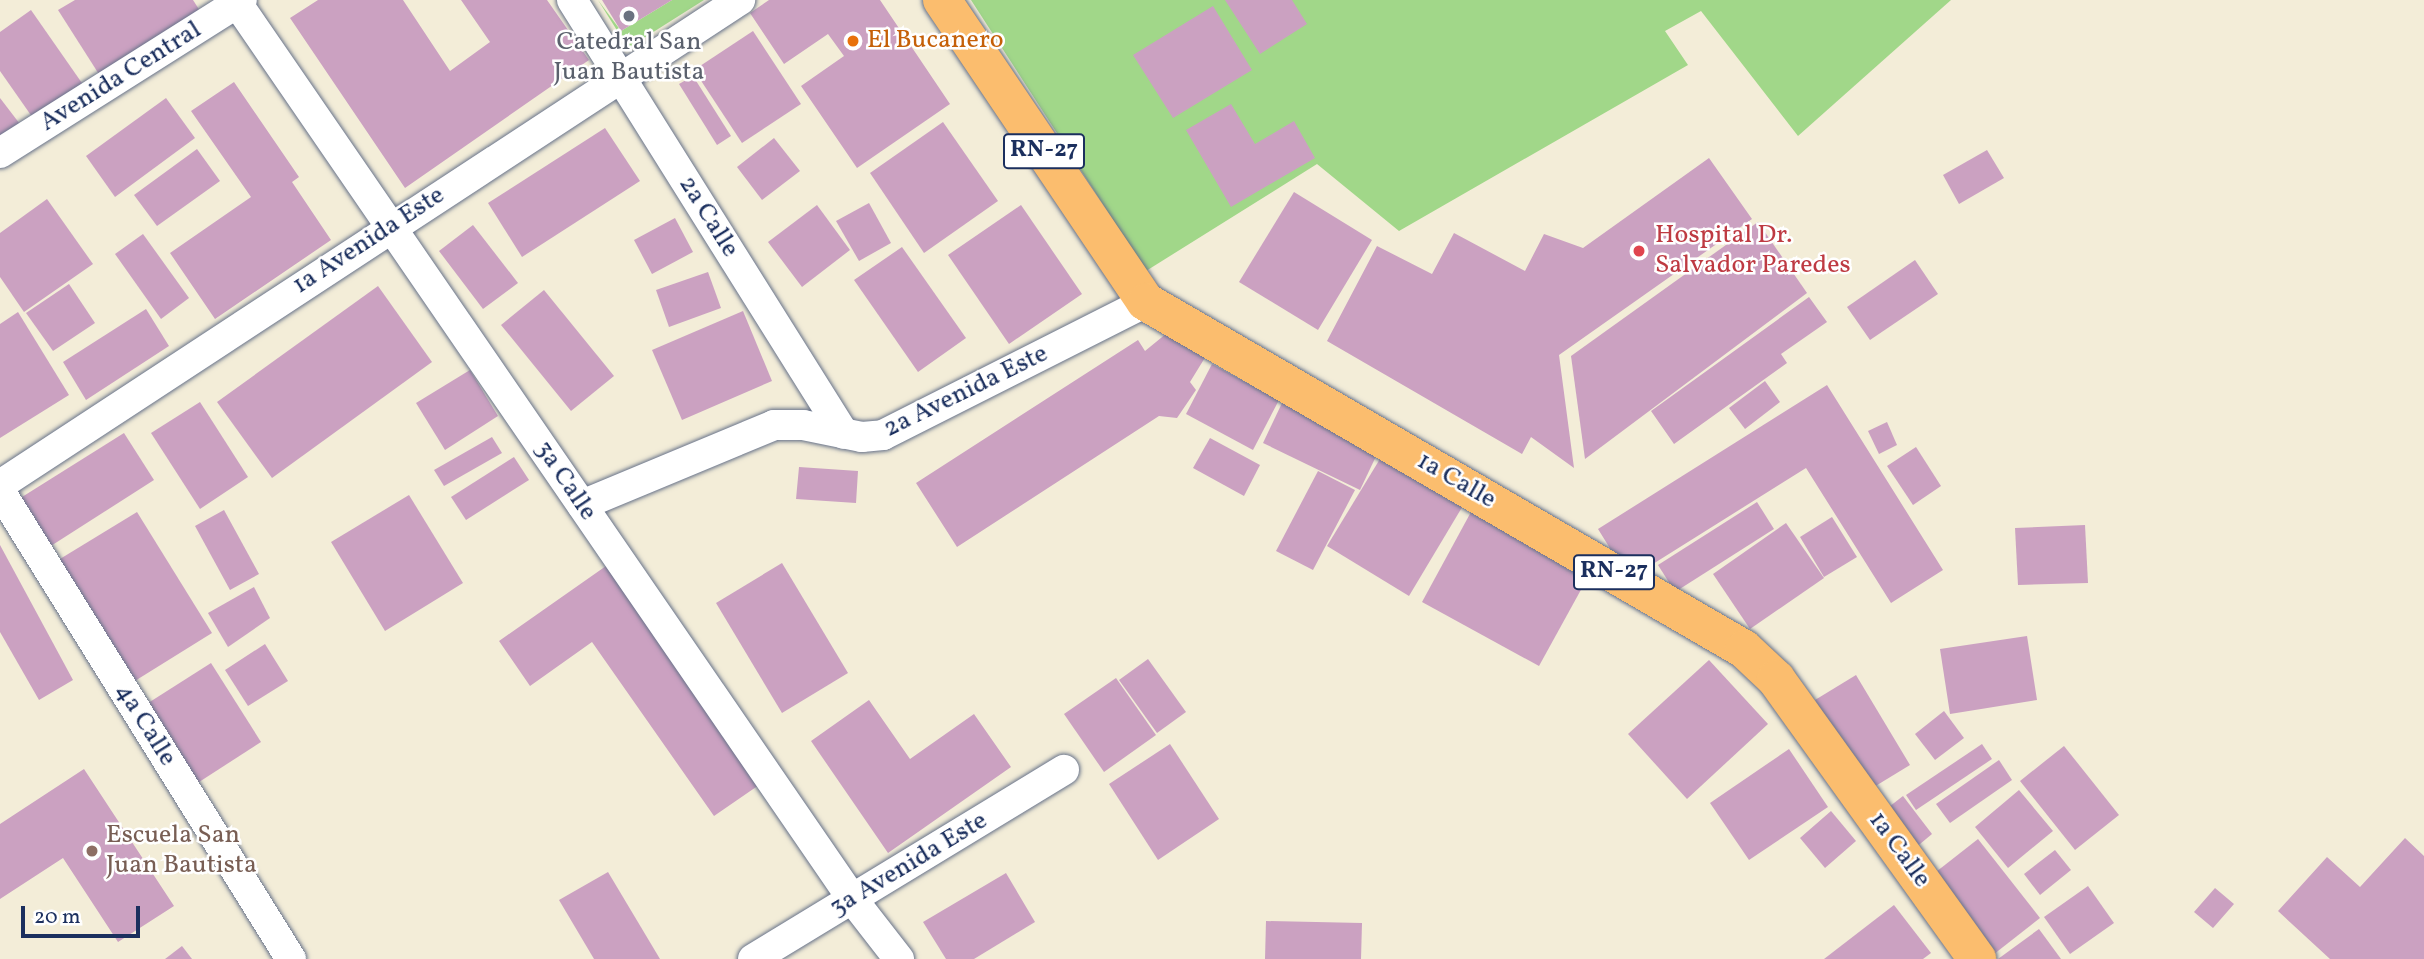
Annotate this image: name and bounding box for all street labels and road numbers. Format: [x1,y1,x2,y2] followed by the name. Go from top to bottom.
[35,15,207,139] street label: Avenida Central
[1002,131,1086,172] road number: RN-27
[671,171,745,263] street label: 2a Calle
[287,180,451,302] street label: 1a Avenida Este
[879,339,1053,445] street label: 2a Avenida Este
[527,435,603,527] street label: 3a Calle
[1411,446,1501,516] street label: 1a Calle
[1572,552,1656,592] road number: RN-27
[108,678,182,772] street label: 4a Calle
[825,806,993,924] street label: 3a Avenida Este
[1861,806,1937,894] street label: 1a Calle

